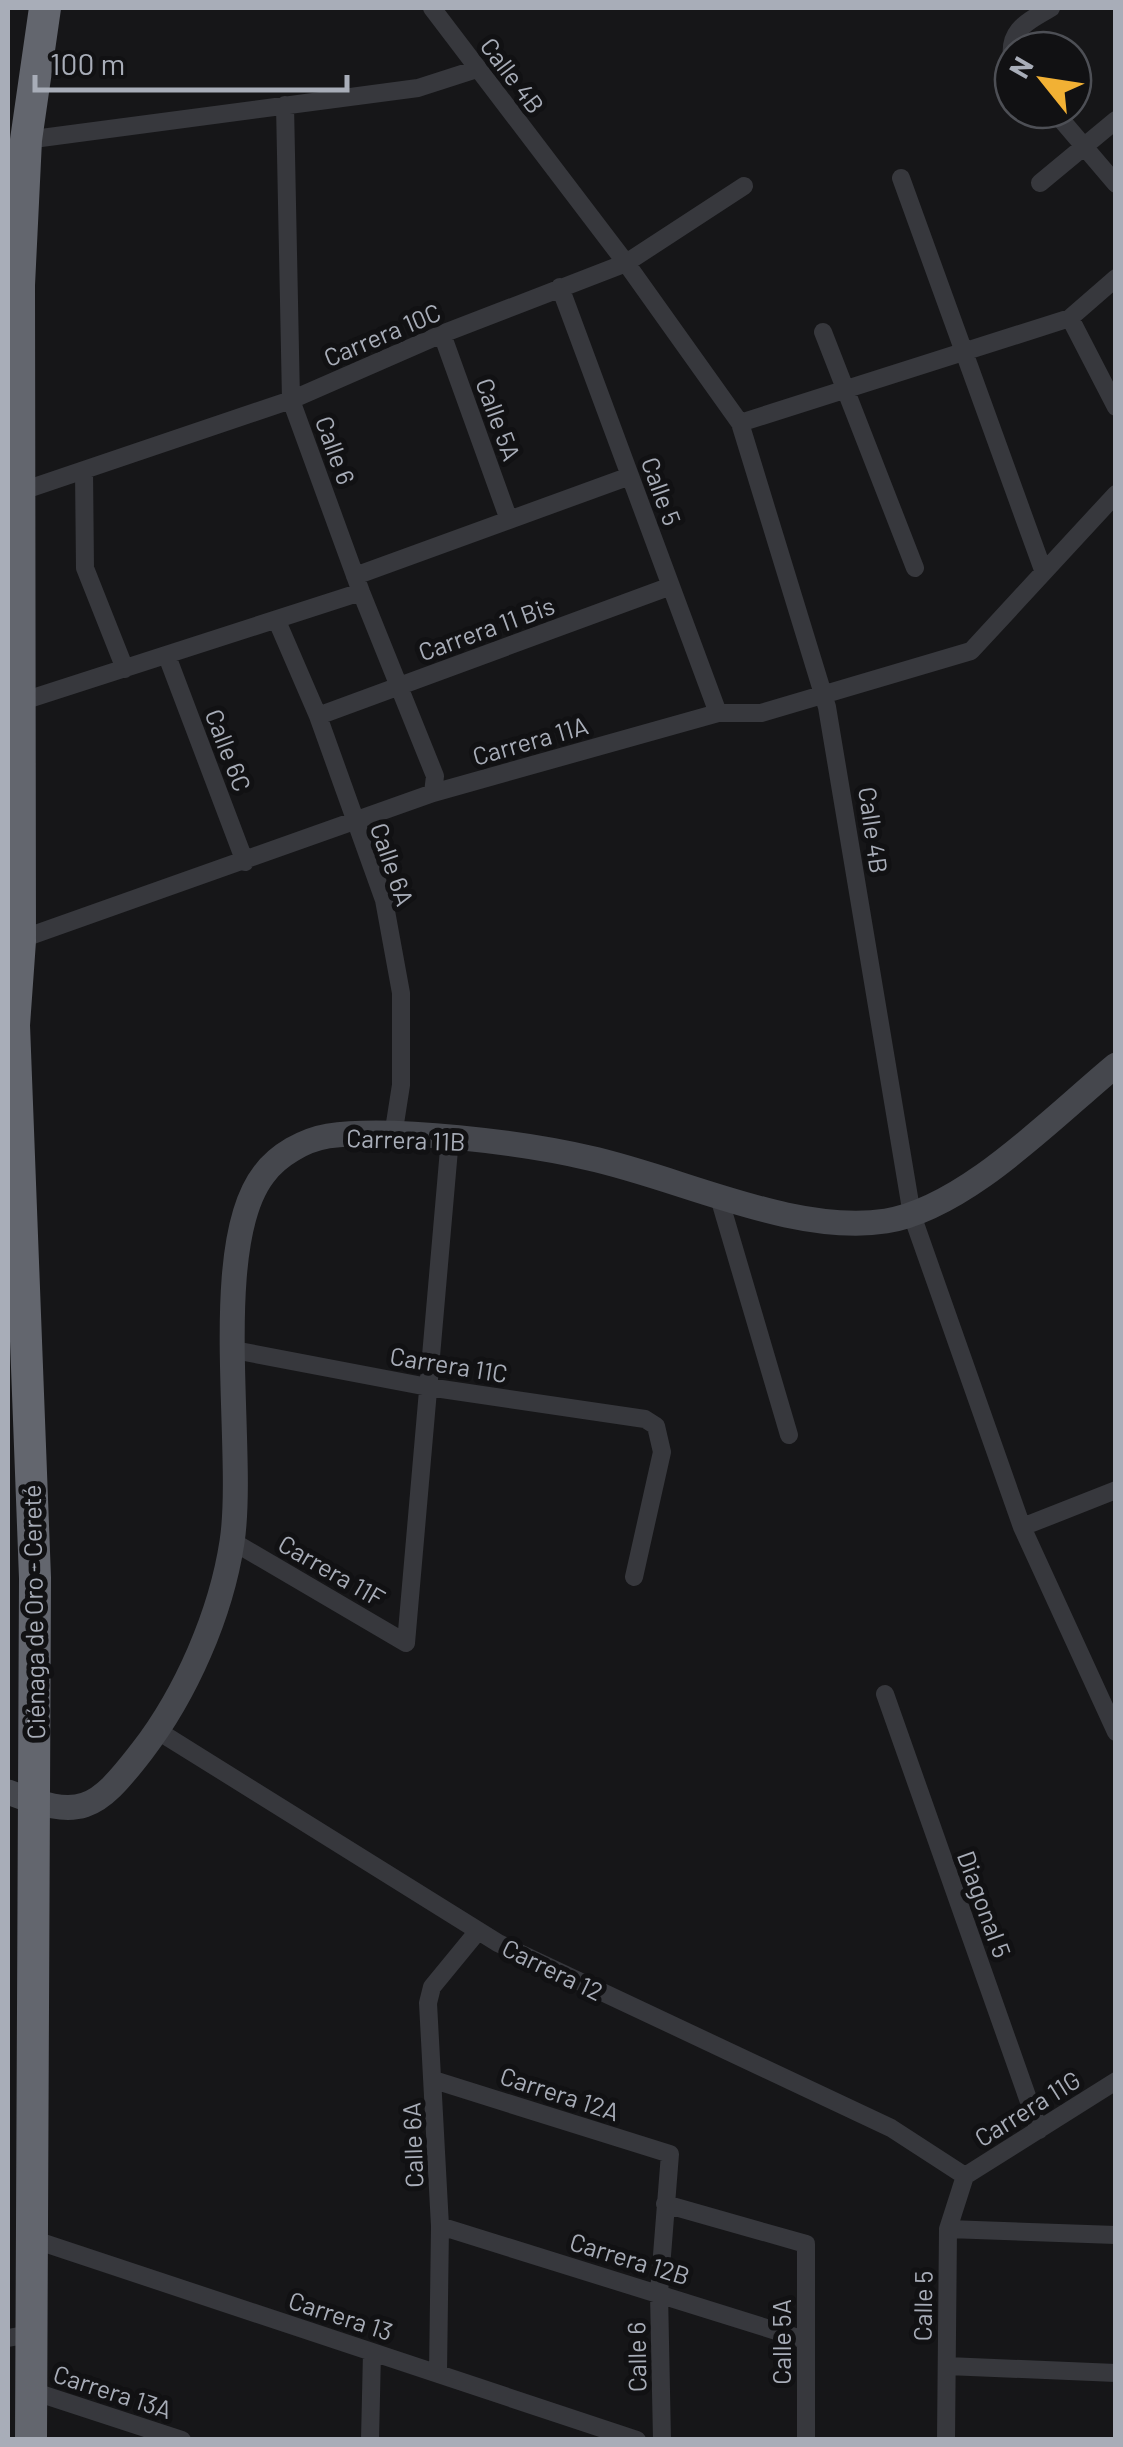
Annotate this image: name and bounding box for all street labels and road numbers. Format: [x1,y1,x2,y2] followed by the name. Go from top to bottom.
[475,31,551,119] street label: Calle 4B
[319,296,445,372] street label: Carrera 10C
[470,374,528,464] street label: Calle 5A
[310,412,362,488] street label: Calle 6
[636,453,688,529] street label: Calle 5
[414,590,558,666] street label: Carrera 11 Bis
[200,705,258,795] street label: Calle 6C
[469,709,591,771] street label: Carrera 11A
[853,785,895,875] street label: Calle 4B
[365,819,421,909] street label: Calle 6A
[346,1122,466,1156] street label: Carrera 11B
[388,1340,510,1388] street label: Carrera 11C
[16,1484,50,1740] street label: Ciénaga de Oro - Cereté
[273,1528,391,1612] street label: Carrera 11F
[952,1847,1018,1961] street label: Diagonal 5
[498,1932,608,2006] street label: Carrera 12
[497,2060,623,2126] street label: Carrera 12A
[969,2064,1085,2152] street label: Carrera 11G
[396,2102,428,2188] street label: Calle 6A
[566,2226,694,2290] street label: Carrera 12B
[906,2271,938,2341] street label: Calle 5
[285,2284,397,2346] street label: Carrera 13
[766,2299,796,2385] street label: Calle 5A
[620,2322,652,2392] street label: Calle 6
[50,2358,176,2424] street label: Carrera 13A

